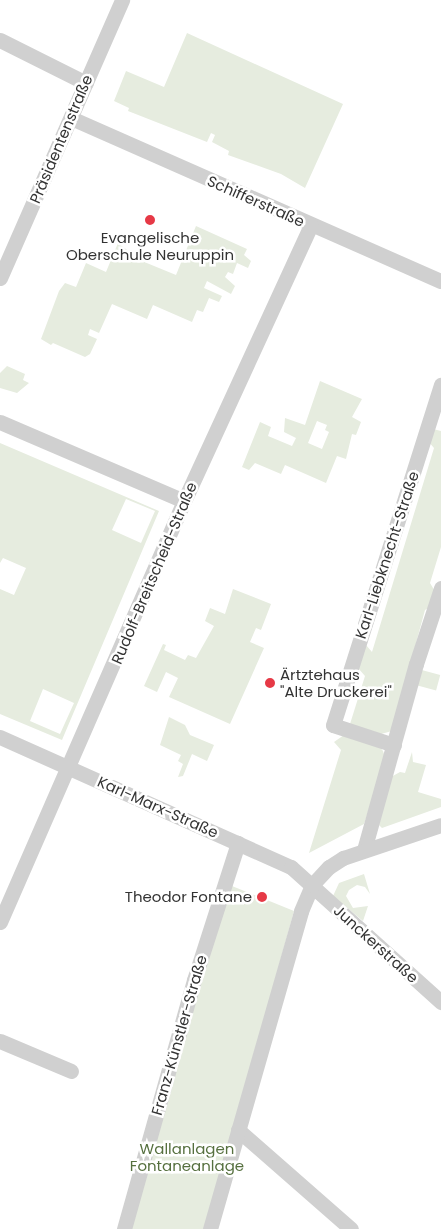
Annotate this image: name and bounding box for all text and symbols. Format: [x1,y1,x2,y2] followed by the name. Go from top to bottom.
[26,72,96,206] street label: Präsidentenstraße
[205,172,307,230] street label: Schifferstraße
[144,214,156,226] marker: Evangelische Oberschule Neuruppin
[66,228,234,263] place label: Evangelische Oberschule Neuruppin
[351,469,423,641] street label: Karl-Liebknecht-Straße
[107,479,201,667] street label: Rudolf-Breitscheid-Straße
[280,665,392,700] place label: Ärtztehaus "Alte Druckerei"
[264,677,276,689] marker: Ärtztehaus "Alte Druckerei"
[95,772,221,842] street label: Karl-Marx-Straße
[125,888,252,906] place label: Theodor Fontane
[256,891,268,903] marker: Theodor Fontane
[330,901,422,987] street label: Junckerstraße
[147,953,211,1117] street label: Franz-Künstler-Straße
[130,1139,244,1174] park label: Wallanlagen Fontaneanlage

